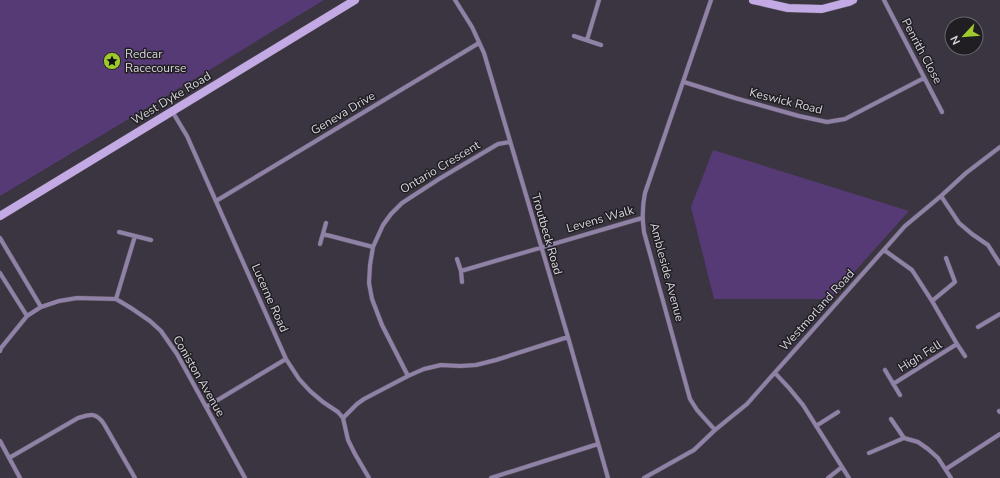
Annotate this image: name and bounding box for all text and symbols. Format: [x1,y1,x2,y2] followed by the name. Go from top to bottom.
[898,15,946,87] street label: Penrith Close
[944,16,984,56] north arrow
[947,33,964,47] text: N
[125,46,186,76] place label: Redcar Racecourse
[102,51,122,71] place icon: Redcar Racecourse
[128,68,214,128] street label: West Dyke Road
[748,84,824,118] street label: Keswick Road
[308,88,378,138] street label: Geneva Drive
[397,136,484,197] street label: Ontario Crescent
[528,191,566,277] street label: Troutbeck Road
[564,201,636,236] street label: Levens Walk
[646,221,688,323] street label: Ambleside Avenue
[248,261,292,335] street label: Lucerne Road
[776,266,858,354] street label: Westmorland Road
[169,333,229,419] street label: Coniston Avenue
[895,336,945,376] street label: High Fell

